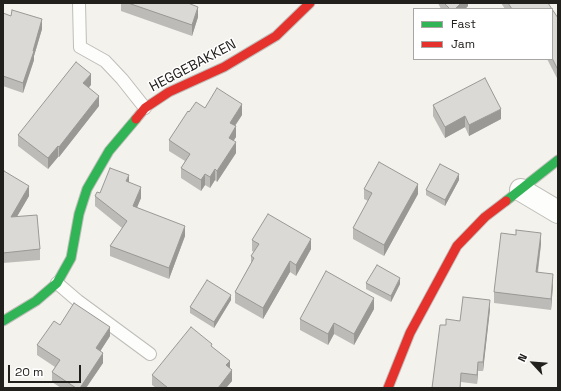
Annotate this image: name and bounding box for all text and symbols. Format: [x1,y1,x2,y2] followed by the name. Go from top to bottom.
[413,8,553,60] legend
[451,16,476,32] text: Fast
[147,36,239,96] street label: HEGGEBAKKEN
[451,36,475,52] text: Jam
[513,343,553,383] north arrow
[514,351,530,364] text: N
[10,357,83,383] scale bar
[15,364,43,380] text: 20 m

